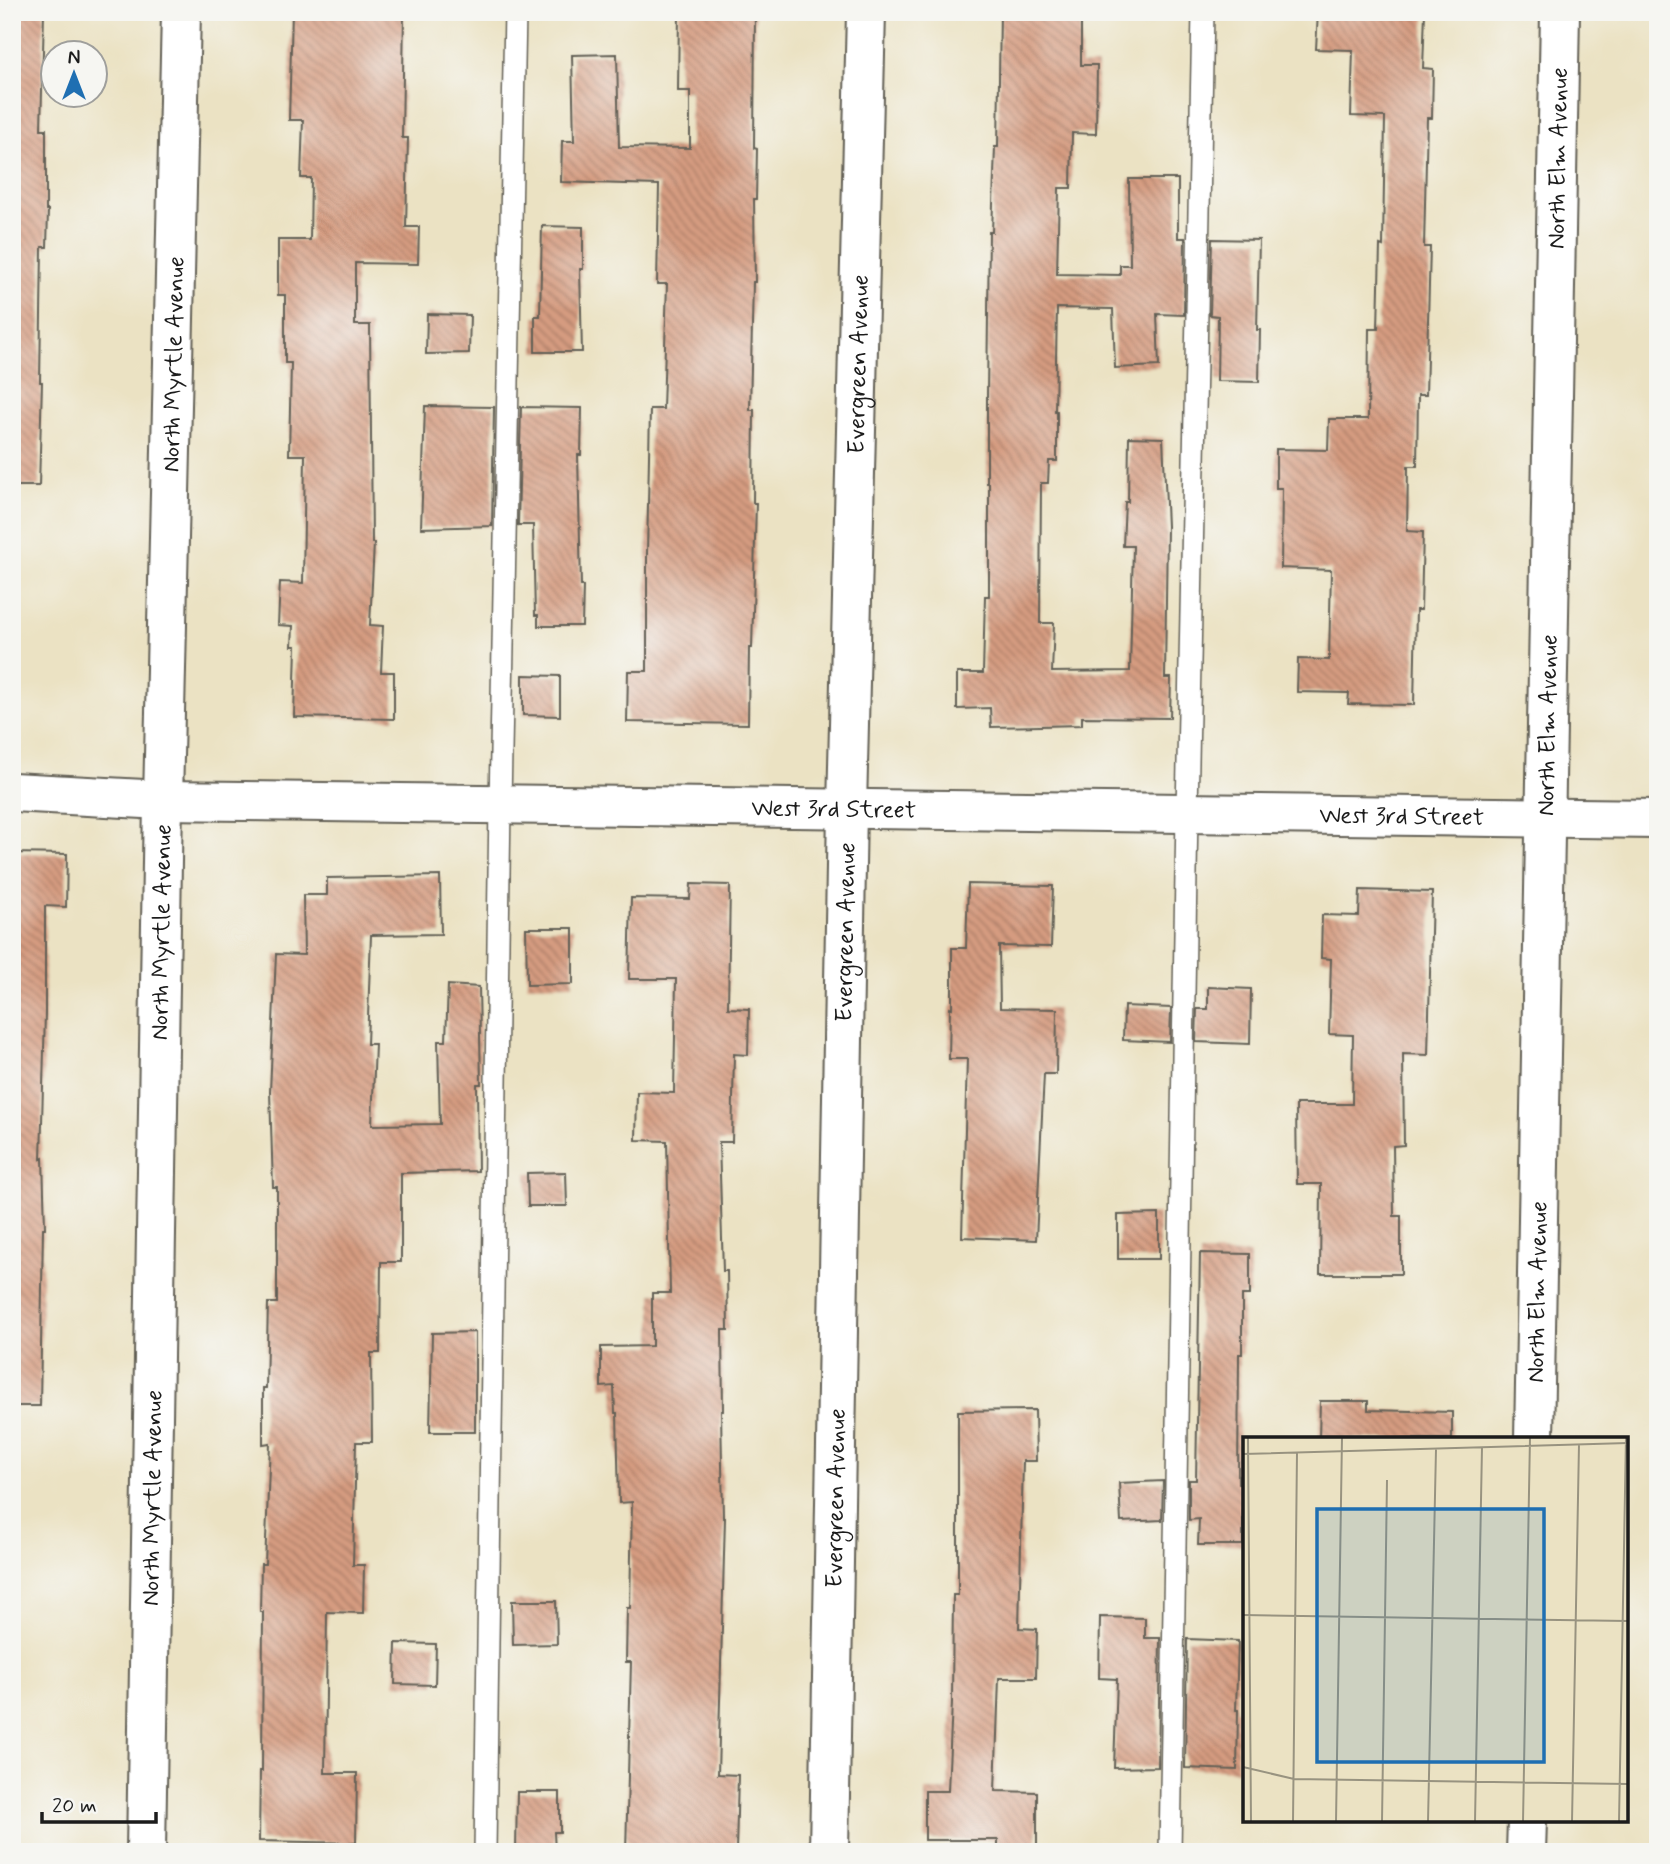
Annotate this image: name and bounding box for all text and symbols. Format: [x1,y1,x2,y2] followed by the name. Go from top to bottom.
[38,38,108,108] north arrow
[68,46,80,71] text: N
[1542,67,1576,249] street label: North Elm Avenue
[156,256,192,473] street label: North Myrtle Avenue
[841,274,877,454] street label: Evergreen Avenue
[1531,634,1566,816] street label: North Elm Avenue
[751,793,916,827] street label: West 3rd Street
[1319,801,1484,834] street label: West 3rd Street
[145,824,180,1041] street label: North Myrtle Avenue
[829,842,863,1022] street label: Evergreen Avenue
[1521,1201,1555,1383] street label: North Elm Avenue
[136,1390,170,1606] street label: North Myrtle Avenue
[820,1408,854,1588] street label: Evergreen Avenue
[1243,1437,1628,1822] inset map
[42,1780,156,1824] scale bar
[52,1792,97,1820] text: 20 m

